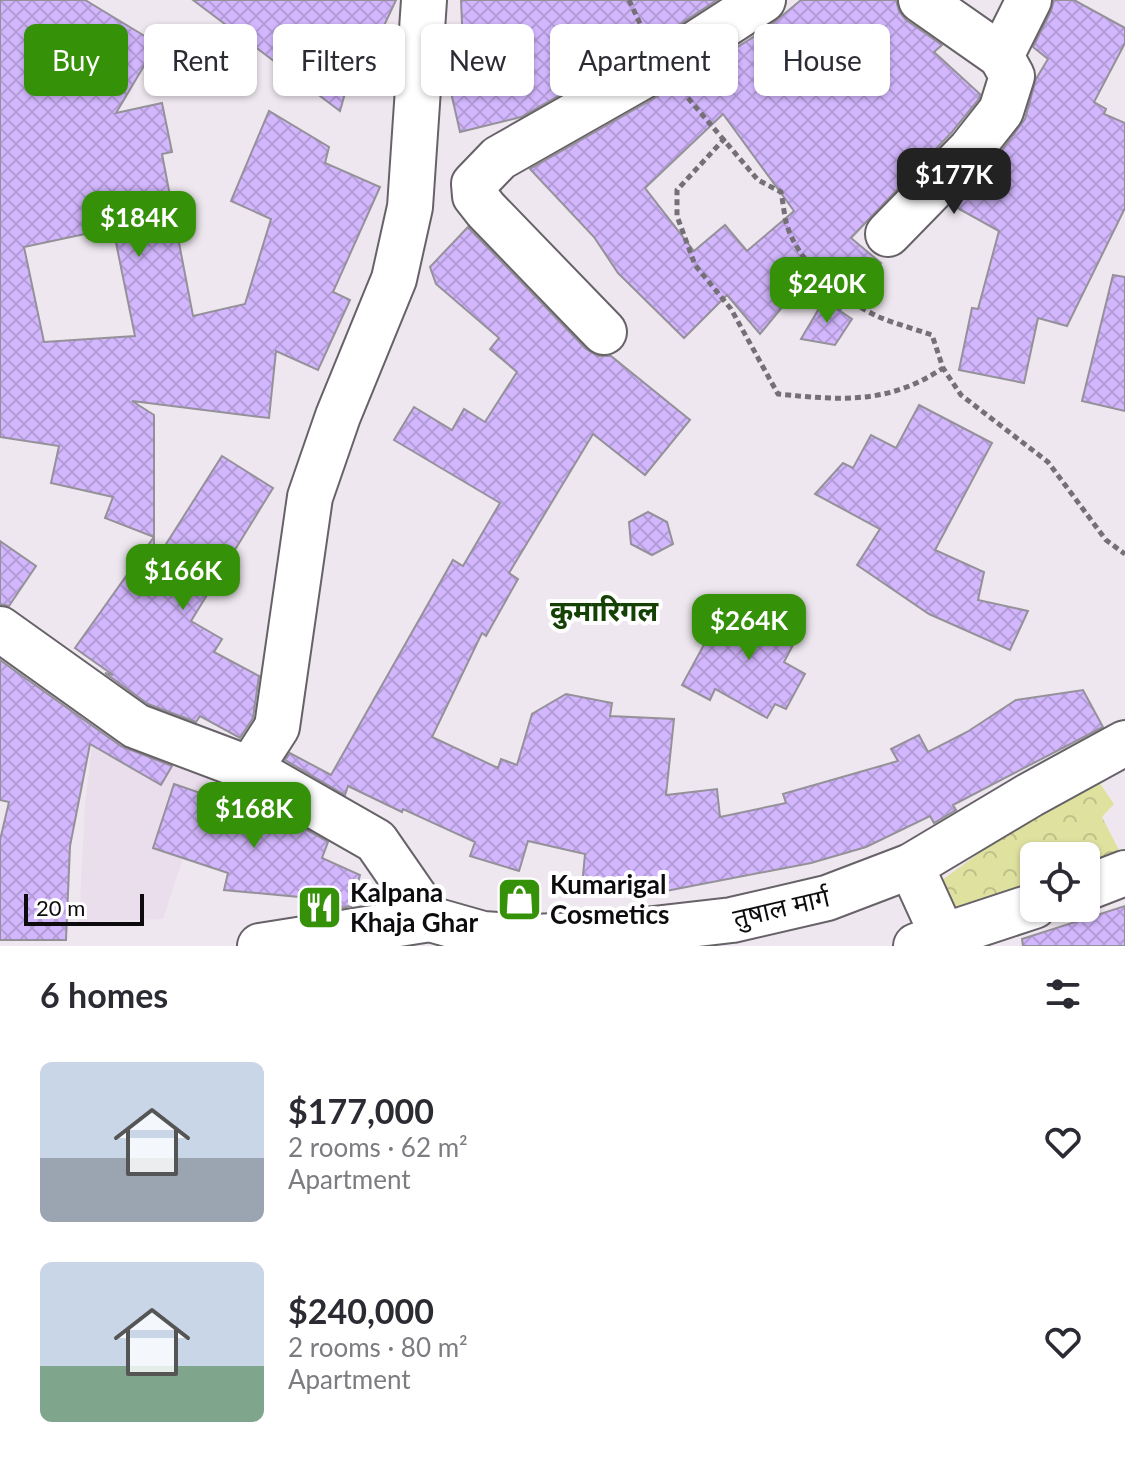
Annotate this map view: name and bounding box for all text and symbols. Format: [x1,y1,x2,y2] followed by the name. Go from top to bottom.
[24,24,128,96] chip: Buy
[144,24,257,96] chip: Rent
[273,24,405,96] chip: Filters
[421,24,534,96] chip: New
[550,24,738,96] chip: Apartment
[754,24,890,96] chip: House
[898,148,1010,216] pin: $177K
[915,158,993,190] text: $177K
[83,191,195,259] pin: $184K
[100,201,178,233] text: $184K
[771,257,883,325] pin: $240K
[788,267,866,299] text: $240K
[127,544,239,612] pin: $166K
[144,554,222,586] text: $166K
[550,593,659,629] district label: कुमारिगल
[693,594,805,662] pin: $264K
[710,604,788,636] text: $264K
[198,782,310,850] pin: $168K
[215,792,293,824] text: $168K
[1020,842,1100,922] map controls
[1020,842,1100,922] button: locate
[550,868,670,930] place label: Kumarigal Cosmetics
[495,875,543,923] shop icon: Kumarigal Cosmetics
[350,876,478,938] place label: Kalpana Khaja Ghar
[730,880,833,935] street label: तुषाल मार्ग
[295,883,343,931] restaurant icon: Kalpana Khaja Ghar
[24,890,144,926] scale bar
[36,894,85,921] text: 20 m
[1041,972,1085,1016] icon: filters
[40,974,168,1015] text: 6 homes
[288,1090,434,1131] text: $177,000
[104,1094,200,1190] icon: home
[1041,1120,1085,1164] icon: heart
[288,1131,468,1163] text: 2 rooms · 62 m²
[288,1163,411,1195] text: Apartment
[288,1290,434,1331] text: $240,000
[104,1294,200,1390] icon: home
[1041,1320,1085,1364] icon: heart
[288,1331,468,1363] text: 2 rooms · 80 m²
[288,1363,411,1395] text: Apartment

